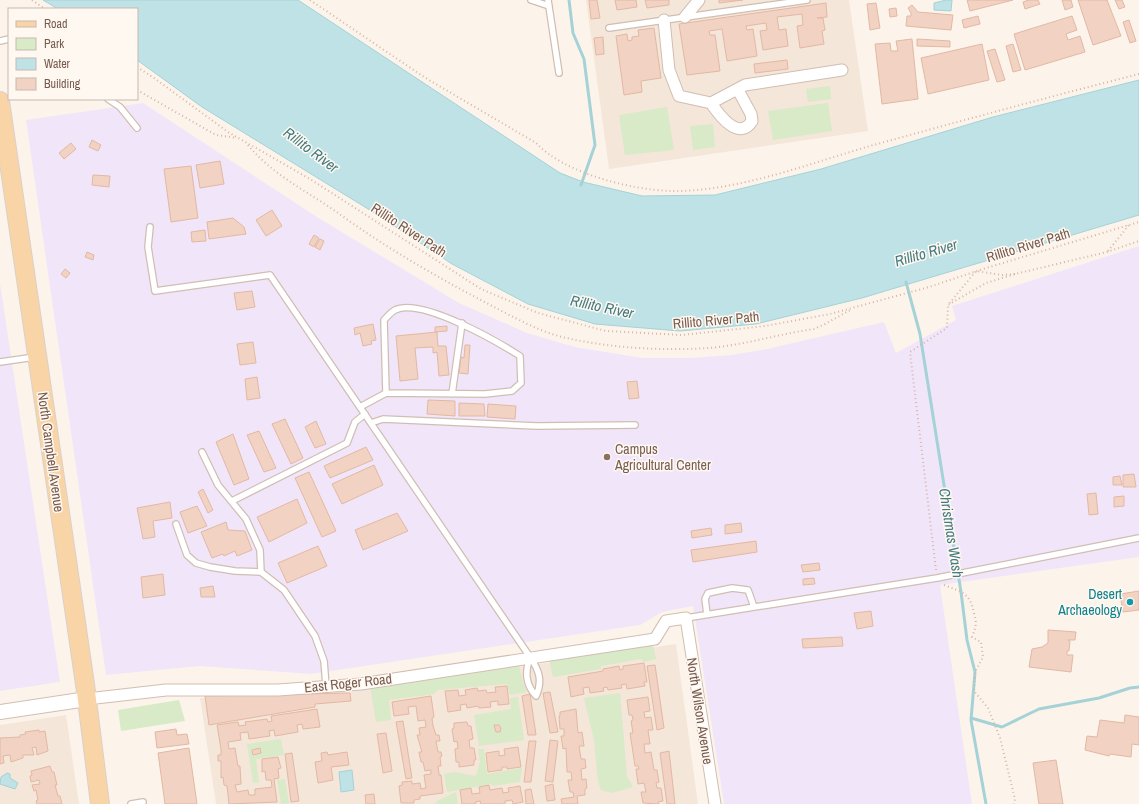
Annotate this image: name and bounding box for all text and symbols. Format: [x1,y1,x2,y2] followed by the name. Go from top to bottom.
[8,8,138,100] legend
[44,16,68,32] text: Road
[44,36,64,52] text: Park
[44,56,71,72] text: Water
[44,76,81,92] text: Building
[279,122,344,178] water label: Rillito River
[368,199,450,261] street label: Rillito River Path
[984,224,1072,266] street label: Rillito River Path
[892,233,961,271] water label: Rillito River
[568,290,637,324] water label: Rillito River
[672,307,760,333] street label: Rillito River Path
[34,391,68,513] street label: North Campbell Avenue
[614,440,711,474] place label: Campus Agricultural Center
[602,452,612,462] marker: Campus Agricultural Center
[934,487,969,579] water label: Christmas Wash
[1057,585,1122,619] place label: Desert Archaeology
[1125,597,1135,607] marker: Desert Archaeology
[683,656,717,766] street label: North Wilson Avenue
[303,669,393,697] street label: East Roger Road

